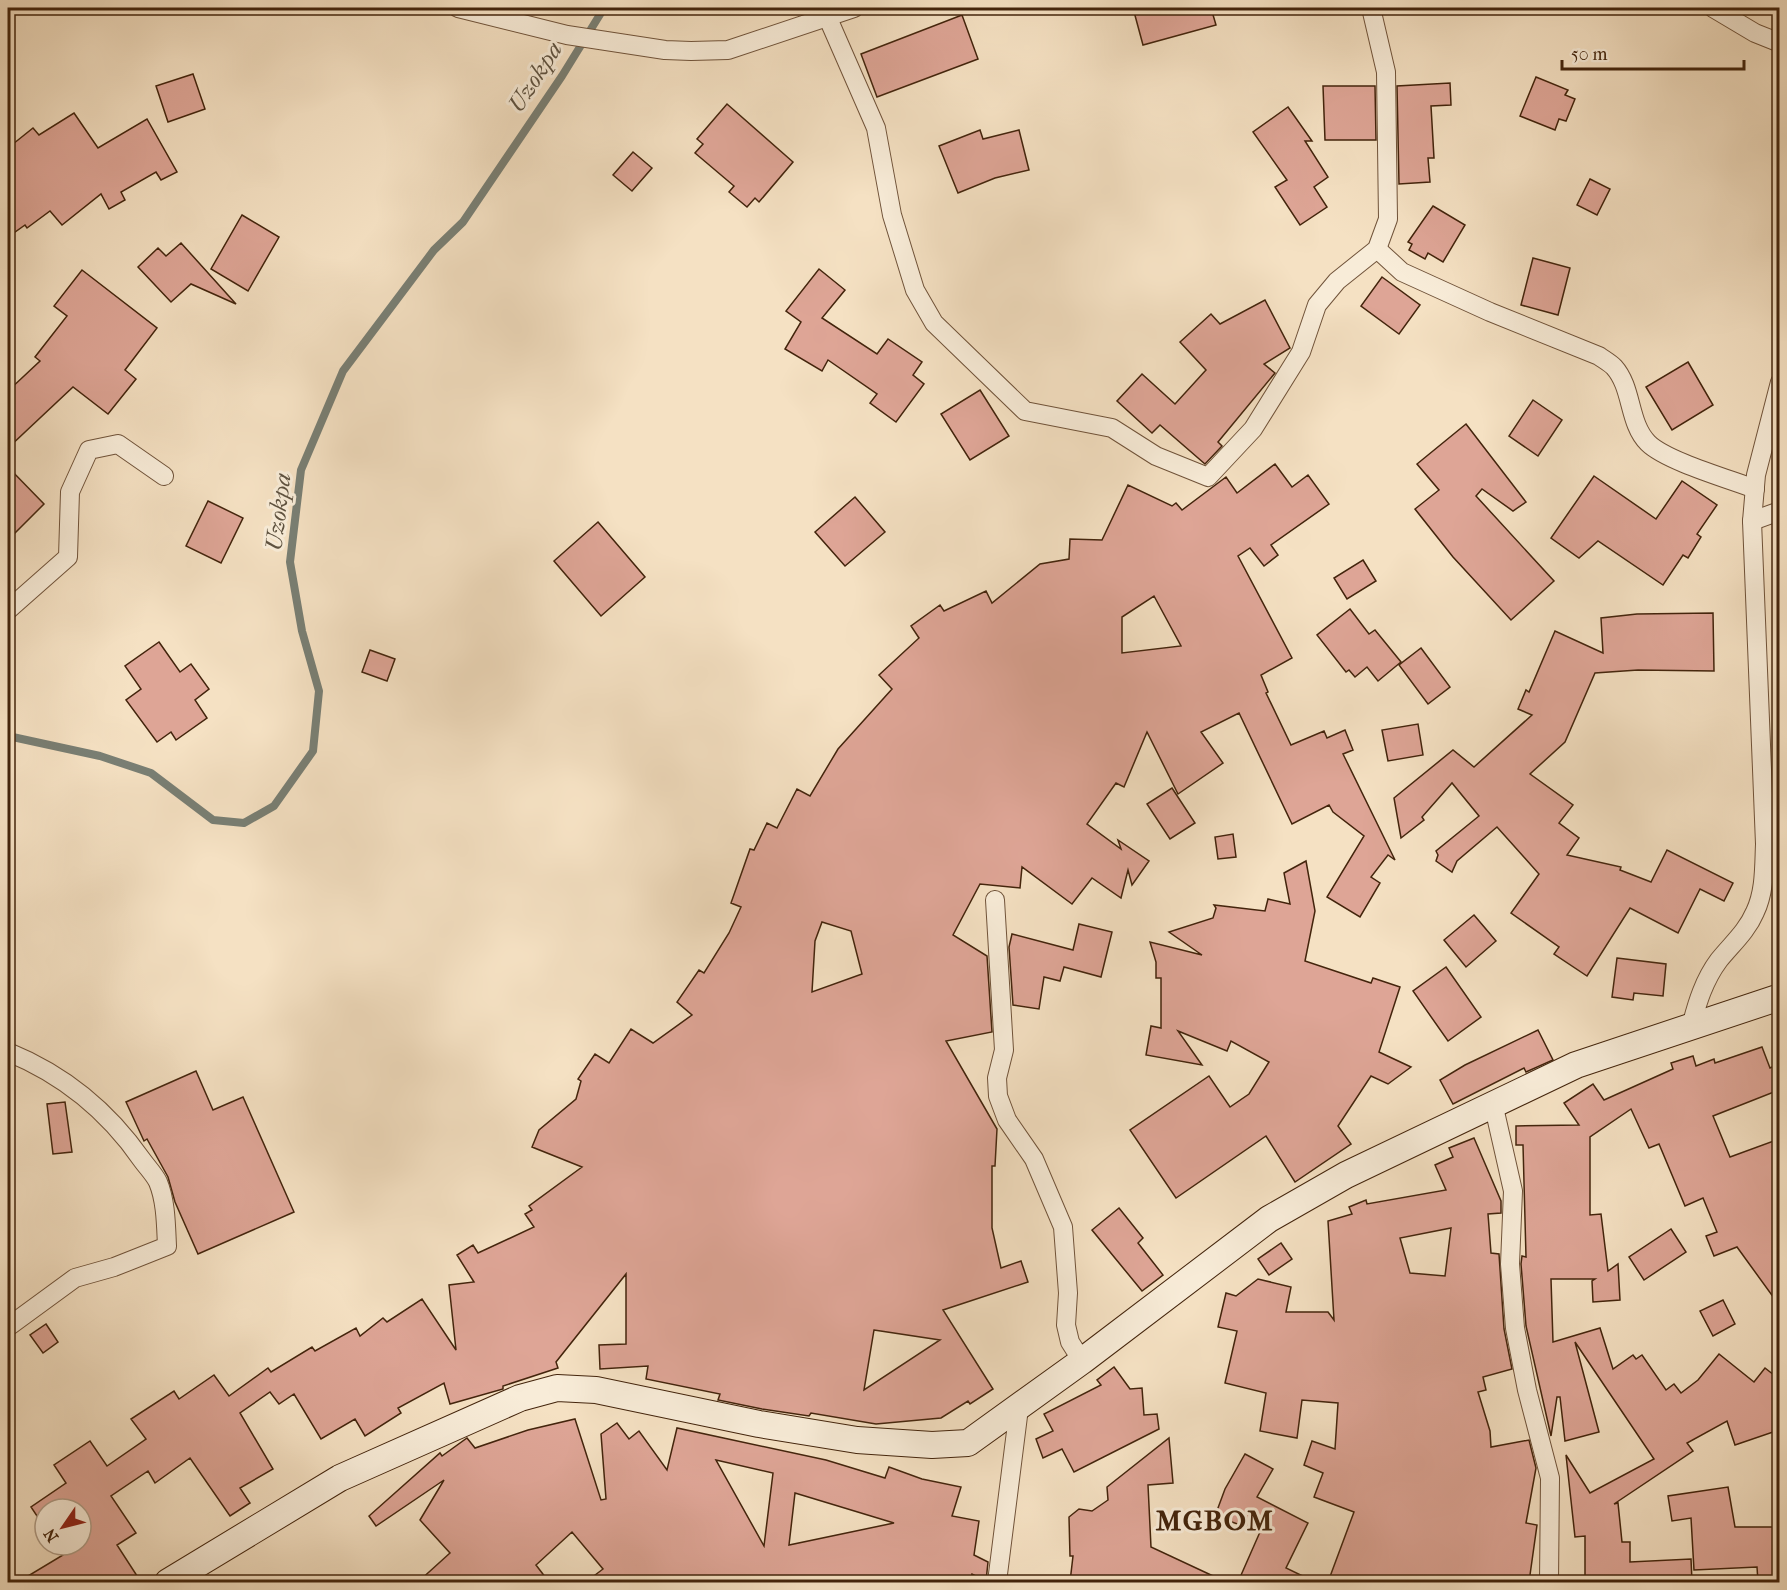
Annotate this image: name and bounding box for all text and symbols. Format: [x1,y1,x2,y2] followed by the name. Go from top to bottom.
[1562,33,1744,71] scale bar
[502,37,568,117] water label: Uzokpa
[1571,44,1608,65] text: 50 m
[259,471,297,553] water label: Uzokpa
[33,1497,93,1557] north arrow
[1156,1504,1274,1537] district label: MGBOM
[39,1524,62,1546] text: N

